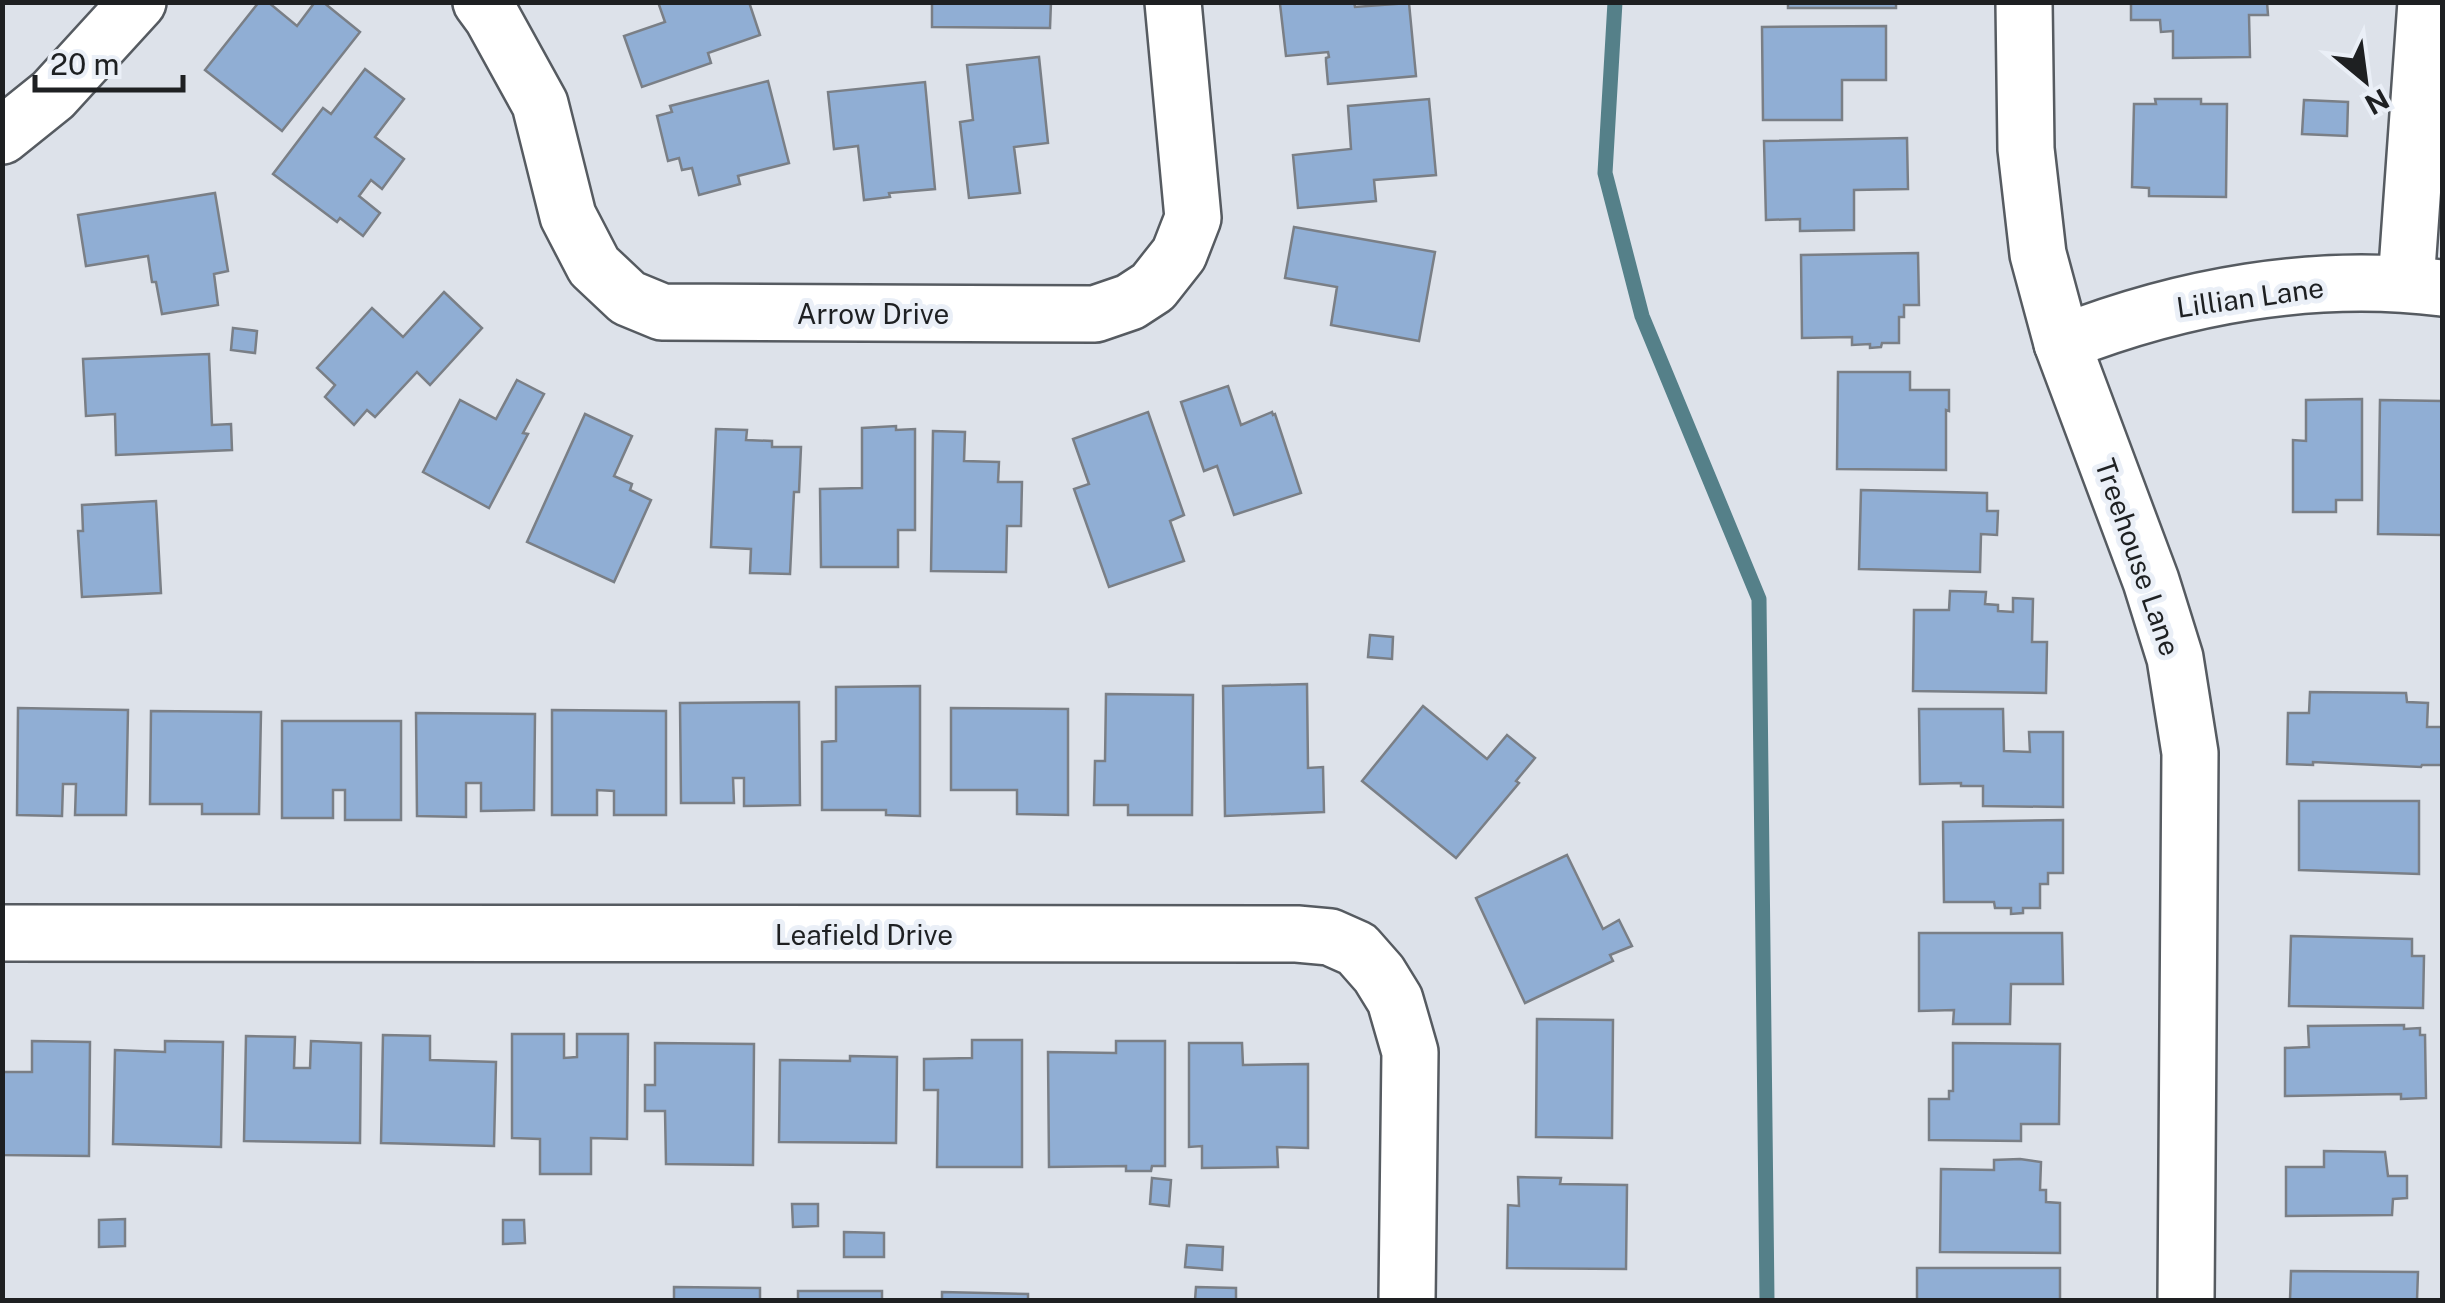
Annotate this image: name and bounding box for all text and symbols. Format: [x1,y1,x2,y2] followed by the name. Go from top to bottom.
[35,30,182,92] scale bar
[2315,30,2415,130] north arrow
[50,46,119,82] text: 20 m
[2360,83,2395,122] text: N
[2174,270,2326,324] street label: Lillian Lane
[797,297,949,330] street label: Arrow Drive
[2089,454,2187,660] street label: Treehouse Lane
[775,918,953,951] street label: Leafield Drive

